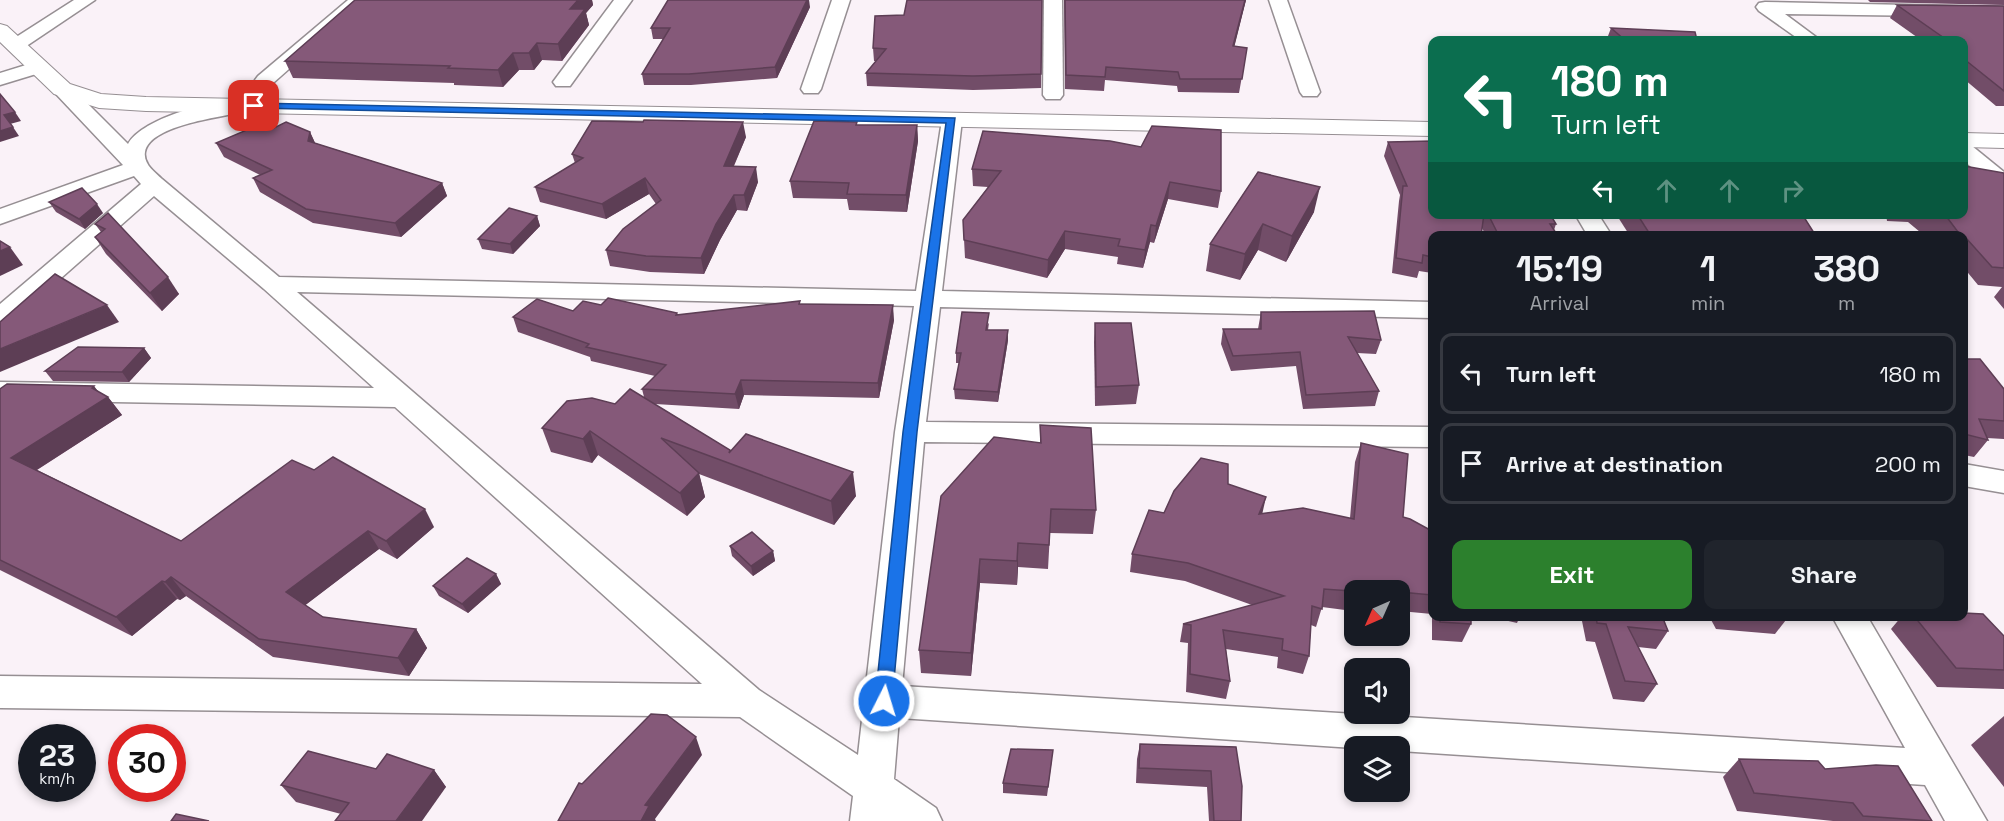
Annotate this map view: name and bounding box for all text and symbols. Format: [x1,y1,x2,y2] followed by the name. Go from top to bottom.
[1551,55,1669,108] text: 180 m
[1452,60,1530,138] icon: left
[228,80,279,131] pin
[237,89,270,122] icon: arrive
[1551,107,1661,142] text: Turn left
[1587,174,1620,207] icon: left
[1650,174,1683,207] icon: ahead
[1713,174,1746,207] icon: ahead
[1776,174,1809,207] icon: right
[1516,246,1603,292] text: 15:19
[1700,246,1716,292] text: 1
[1813,246,1880,292] text: 380
[1530,290,1589,316] text: Arrival
[1691,290,1725,316] text: min
[1838,290,1855,316] text: m
[1455,357,1488,390] icon: left
[1506,360,1596,388] text: Turn left
[1879,360,1941,388] text: 180 m
[1455,447,1488,480] icon: arrive
[1506,450,1723,478] text: Arrive at destination
[1875,450,1941,478] text: 200 m
[1452,540,1692,609] button: Exit
[1704,540,1944,609] button: Share
[1344,580,1410,646] north arrow
[1344,580,1410,802] map controls
[1344,658,1410,724] button: sound
[852,669,916,733] position arrow
[108,724,186,802] speed limit sign: 30
[39,736,75,775] text: 23
[1344,736,1410,802] button: layers
[39,769,75,788] text: km/h

